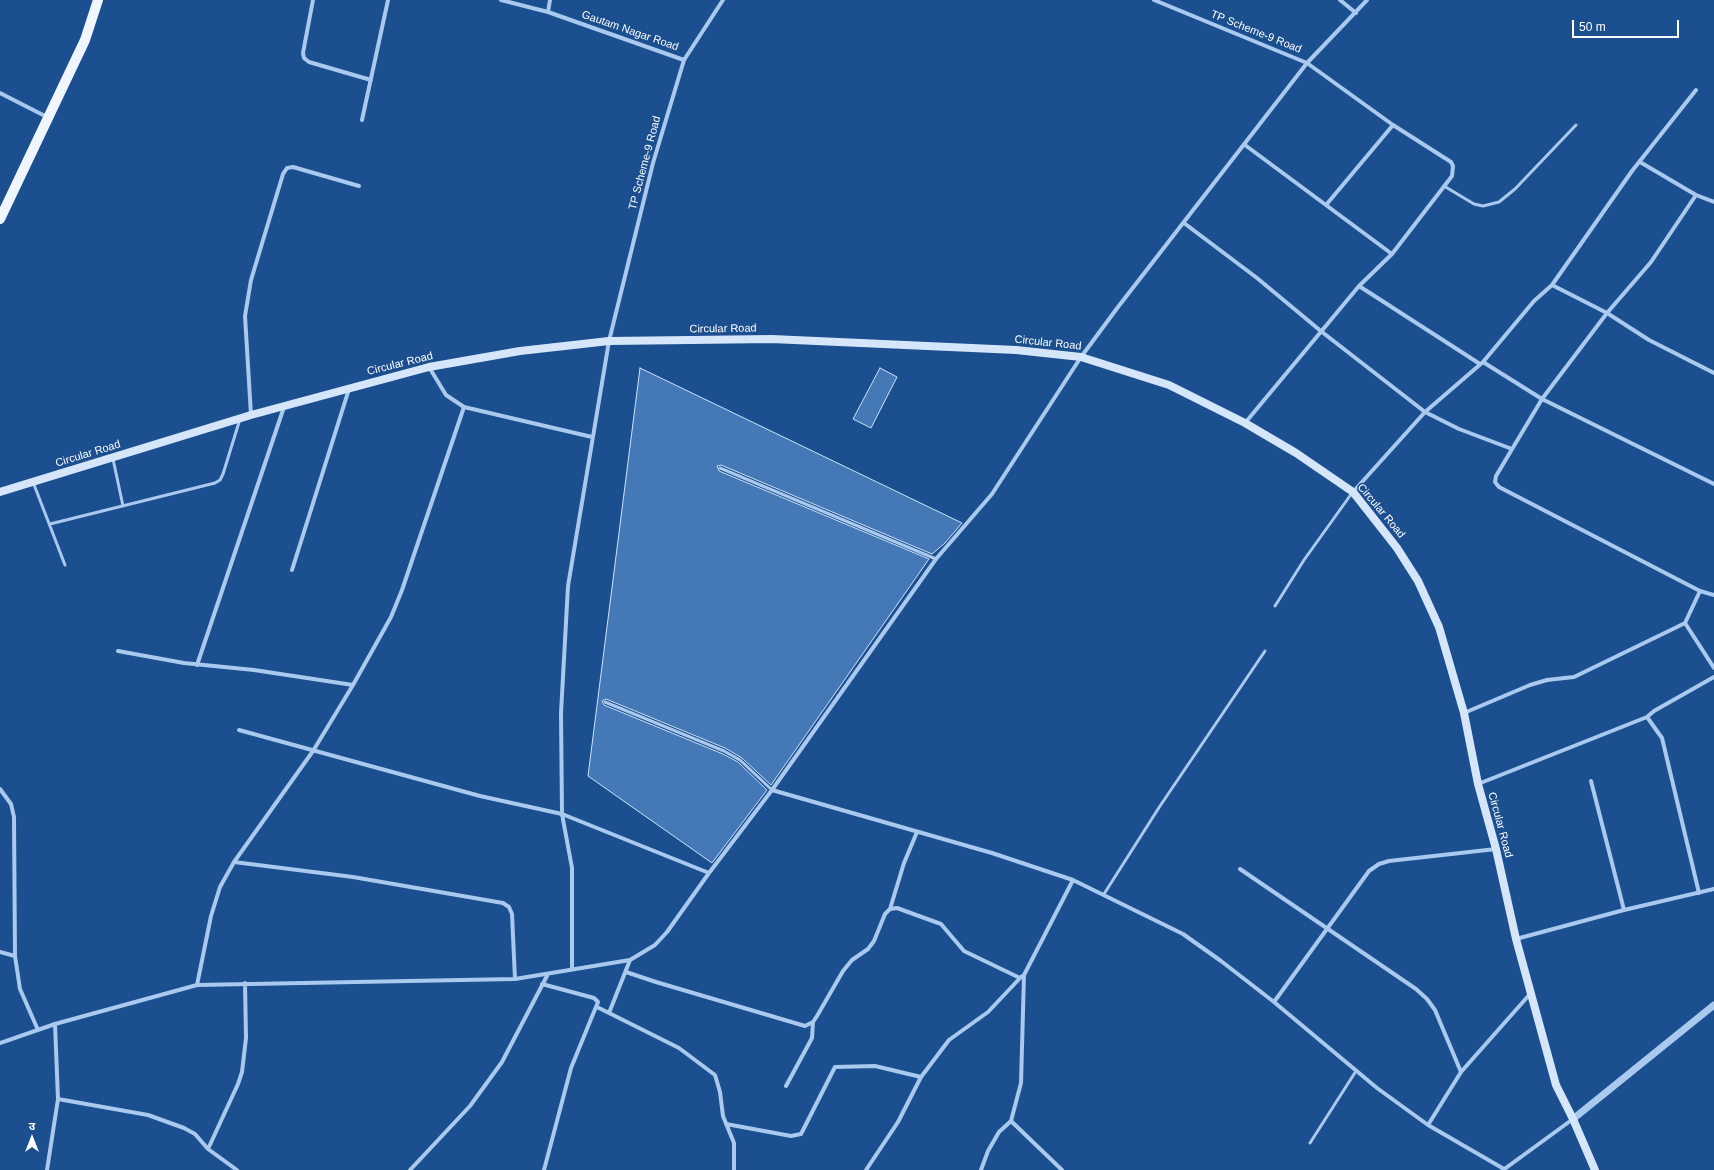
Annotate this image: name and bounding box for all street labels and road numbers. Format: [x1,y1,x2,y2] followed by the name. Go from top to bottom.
[580,8,680,54] street label: Gautam Nagar Road
[1209,8,1303,56] street label: TP Scheme-9 Road
[626,115,664,211] street label: TP Scheme-9 Road
[689,322,757,336] street label: Circular Road
[1014,333,1082,353] street label: Circular Road
[366,349,434,379] street label: Circular Road
[54,438,122,470] street label: Circular Road
[1354,481,1408,541] street label: Circular Road
[1485,791,1515,859] street label: Circular Road

